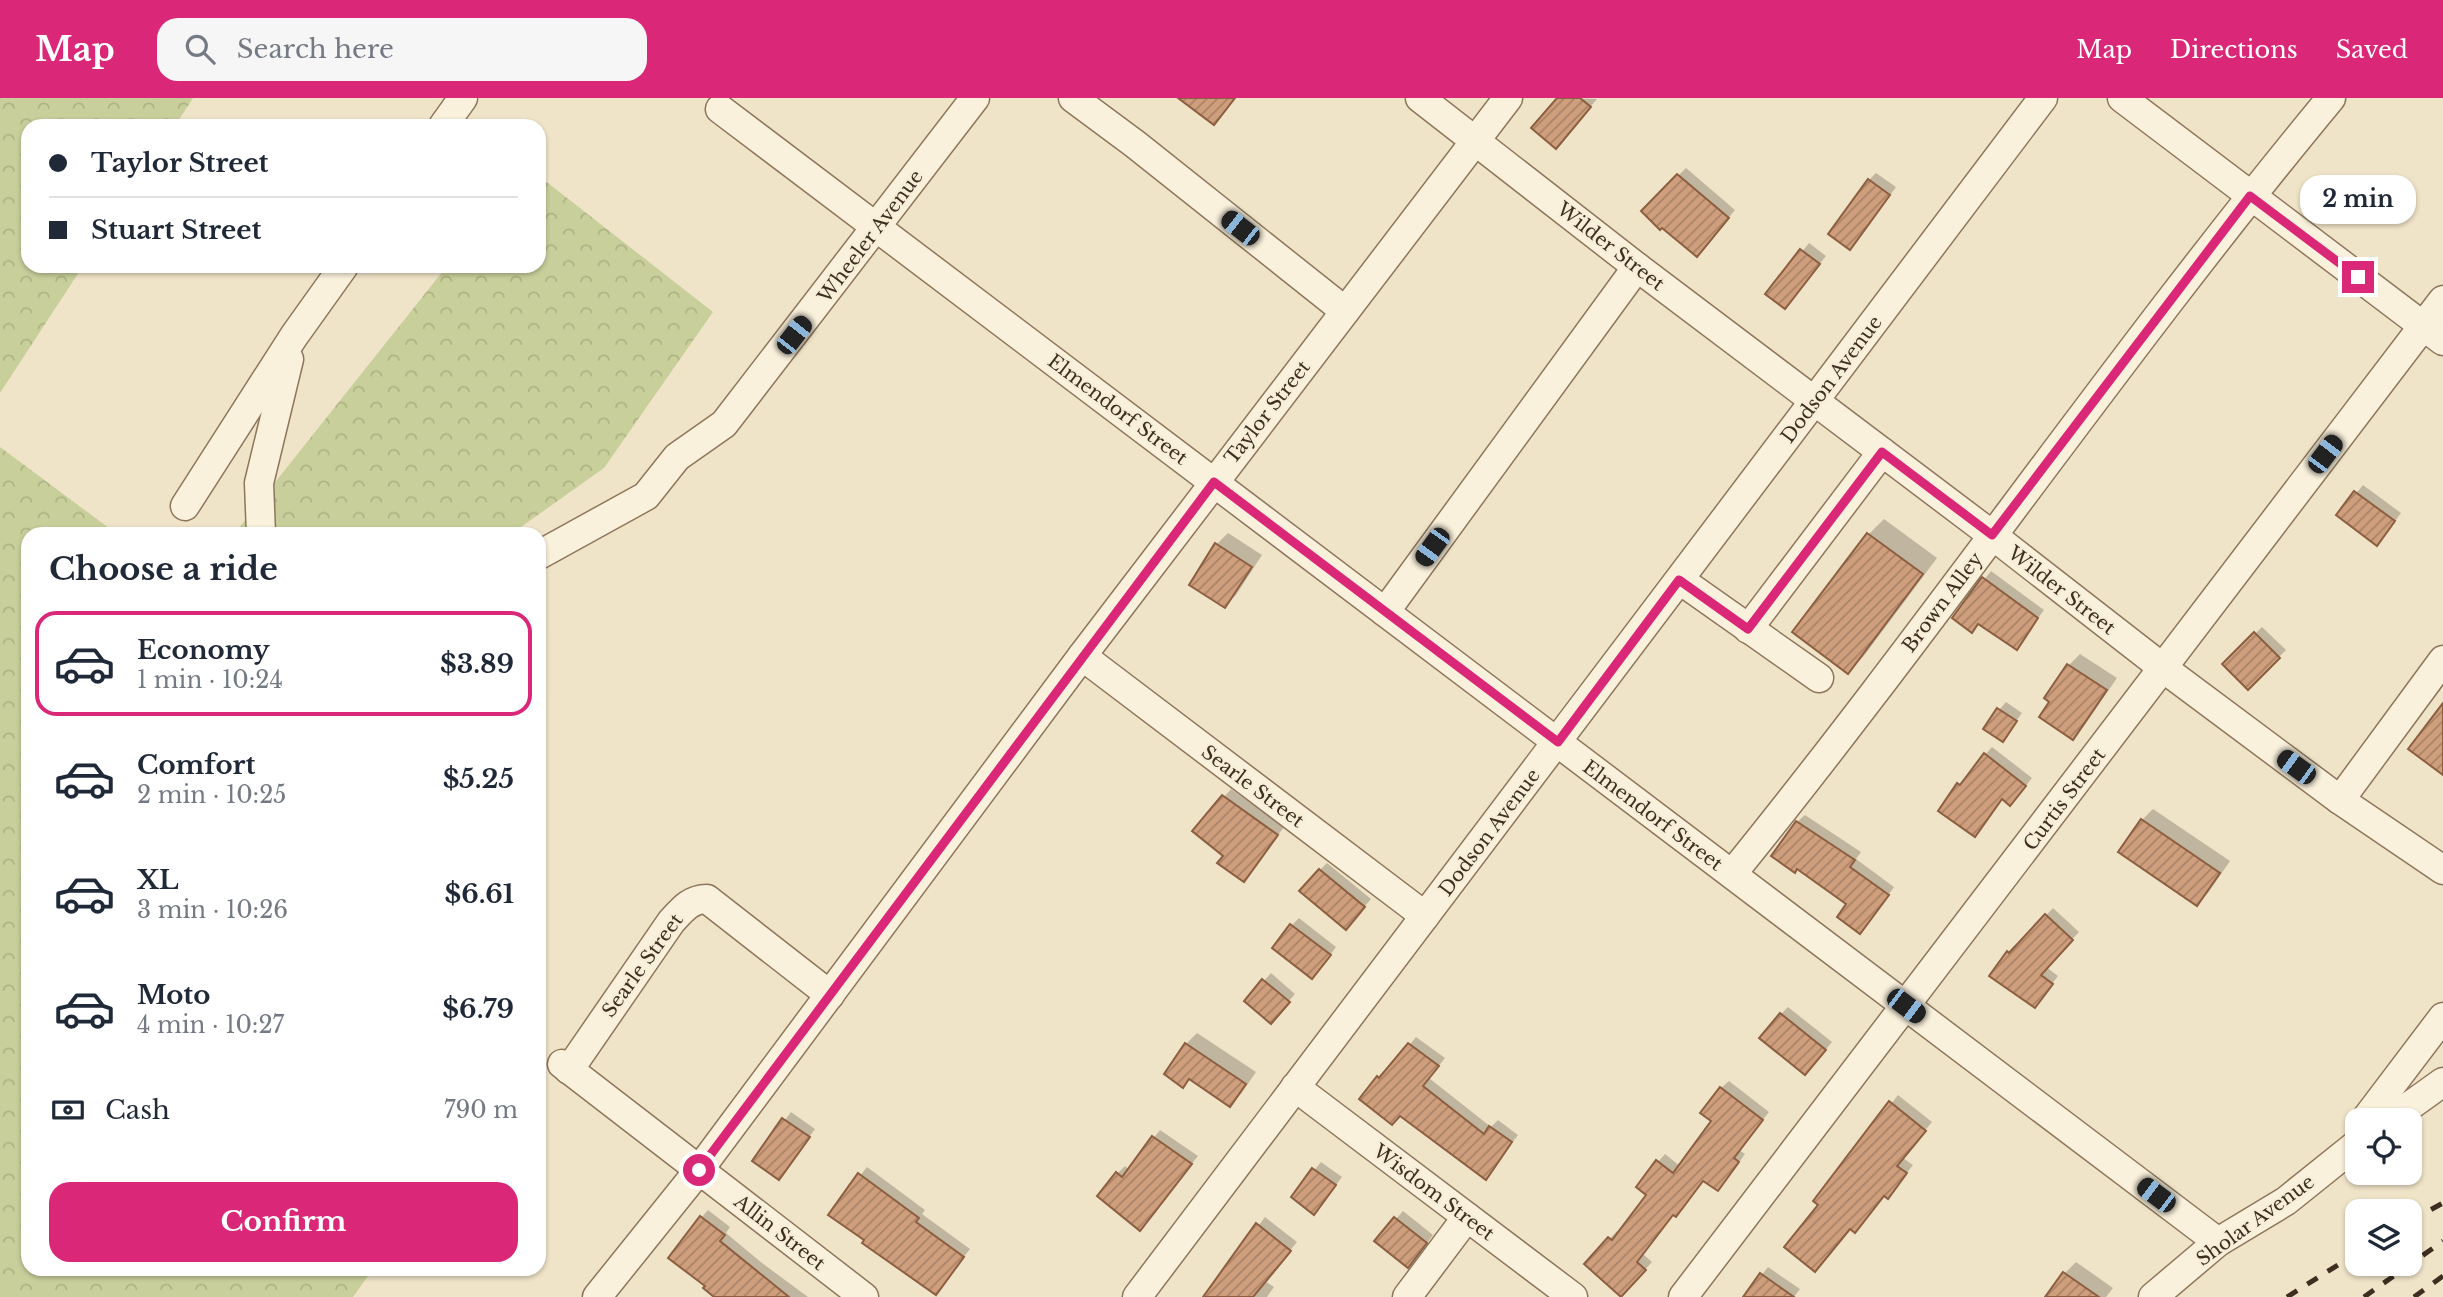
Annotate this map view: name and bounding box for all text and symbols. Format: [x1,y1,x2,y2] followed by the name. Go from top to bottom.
[157,18,647,81] search box
[35,29,115,70] text: Map
[181,30,219,68] icon: search
[237,33,394,65] text: Search here
[2076,35,2132,64] text: Map
[2170,35,2298,64] text: Directions
[2336,35,2408,64] text: Saved
[91,147,269,179] text: Taylor Street
[812,165,928,308] street label: Wheeler Avenue
[2300,176,2416,225] callout: 2 min
[2322,185,2394,213] text: 2 min
[1552,197,1670,296] street label: Wilder Street
[1217,207,1264,249] car
[91,214,261,246] text: Stuart Street
[2342,261,2374,293] route end
[1776,311,1887,447] street label: Dodson Avenue
[773,312,816,358] car
[1043,349,1193,470] street label: Elmendorf Street
[1220,355,1315,469] street label: Taylor Street
[2304,431,2347,477] car
[1412,524,1453,570] car
[2003,541,2121,640] street label: Wilder Street
[1897,548,1987,657] street label: Brown Alley
[49,549,278,589] text: Choose a ride
[53,632,116,695] icon: car
[137,634,270,666] text: Economy
[440,648,514,680] text: $3.89
[137,666,283,694] text: 1 min · 10:24
[1197,740,1309,833] street label: Searle Street
[2019,743,2111,855] street label: Curtis Street
[2273,746,2320,788] car
[53,747,116,810] icon: car
[137,749,255,781] text: Comfort
[1578,755,1728,876] street label: Elmendorf Street
[443,763,514,795] text: $5.25
[1434,764,1545,900] street label: Dodson Avenue
[137,781,286,809] text: 2 min · 10:25
[53,862,116,925] icon: car
[137,864,179,896] text: XL
[444,878,514,910] text: $6.61
[137,896,288,924] text: 3 min · 10:26
[597,908,688,1022] street label: Searle Street
[53,977,116,1040] icon: car
[137,979,210,1011] text: Moto
[1883,985,1930,1027] car
[442,993,514,1025] text: $6.79
[137,1011,284,1039] text: 4 min · 10:27
[49,1091,87,1129] icon: cash
[105,1094,170,1126] text: Cash
[444,1096,518,1124] text: 790 m
[2345,1108,2422,1276] map controls
[2345,1108,2422,1185] button: locate
[1368,1139,1499,1246] street label: Wisdom Street
[683,1154,715,1186] route start
[2192,1170,2319,1271] street label: Sholar Avenue
[2133,1174,2180,1216] car
[49,1182,518,1262] button: Confirm
[729,1189,830,1276] street label: Allin Street
[2345,1199,2422,1276] button: layers

